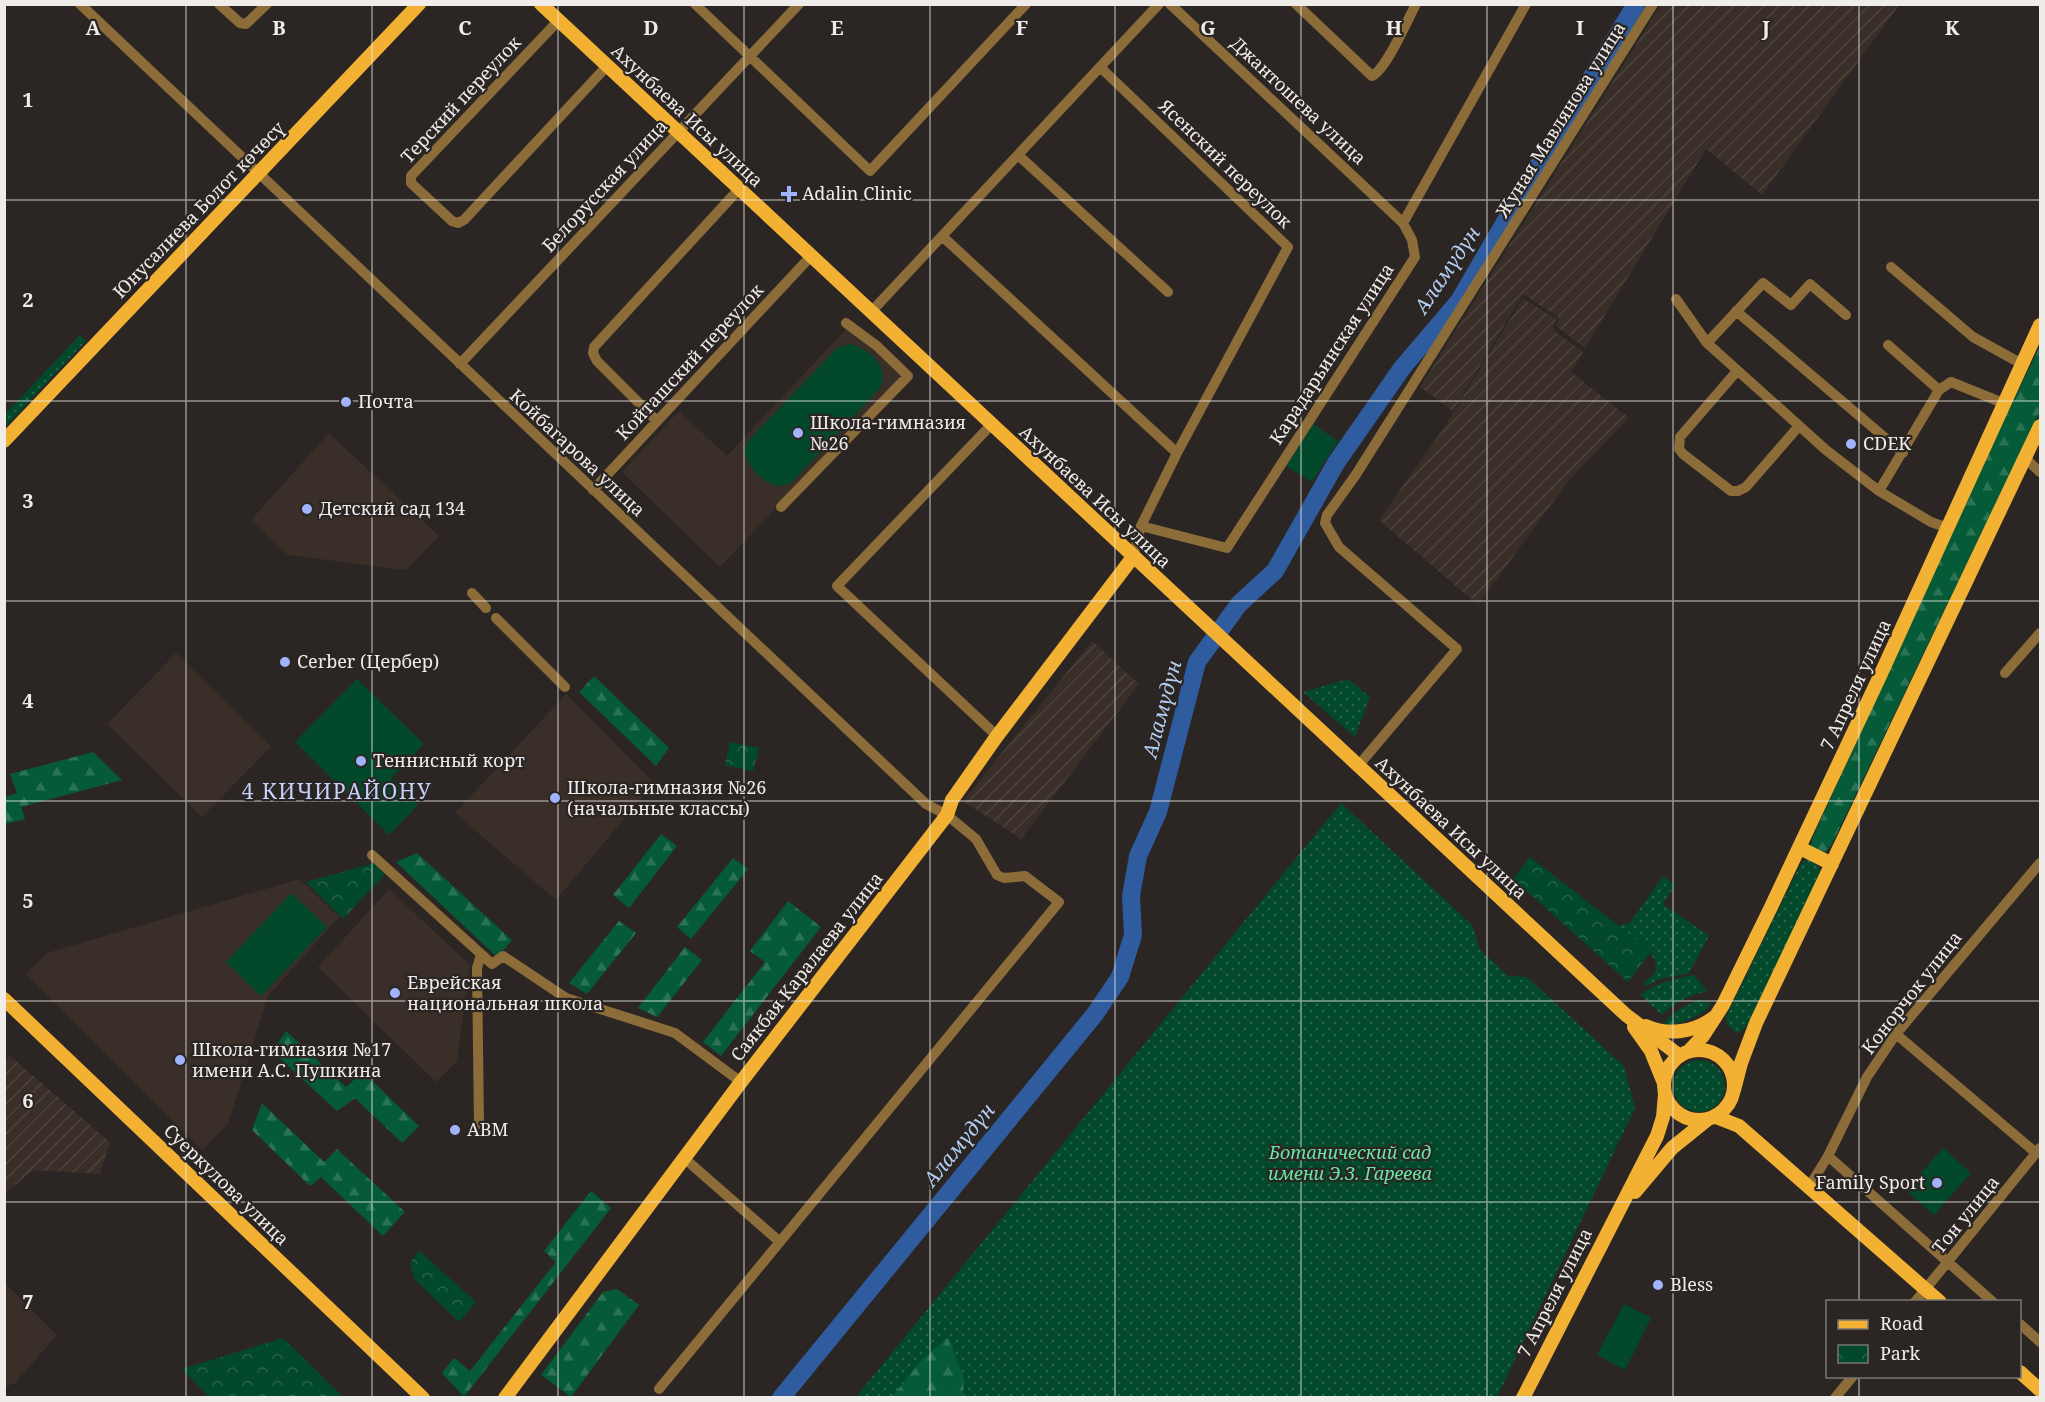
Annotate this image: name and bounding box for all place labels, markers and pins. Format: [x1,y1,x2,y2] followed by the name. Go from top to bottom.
[802,181,912,205] place label: Adalin Clinic
[780,185,798,203] marker: Adalin Clinic
[358,389,414,413] place label: Почта
[339,395,353,409] marker: Почта
[810,410,966,455] place label: Школа-гимназия №26
[791,426,805,440] marker: Школа-гимназия №26
[1863,431,1911,455] place label: CDEK
[1844,437,1858,451] marker: CDEK
[319,496,465,520] place label: Детский сад 134
[300,502,314,516] marker: Детский сад 134
[297,649,439,673] place label: Cerber (Цербер)
[278,655,292,669] marker: Cerber (Цербер)
[373,748,525,772] place label: Теннисный корт
[354,754,368,768] marker: Теннисный корт
[567,775,766,820] place label: Школа-гимназия №26 (начальные классы)
[548,791,562,805] marker: Школа-гимназия №26 (начальные классы)
[407,970,603,1015] place label: Еврейская национальная школа
[388,986,402,1000] marker: Еврейская национальная школа
[192,1037,391,1082] place label: Школа-гимназия №17 имени А.С. Пушкина
[173,1053,187,1067] marker: Школа-гимназия №17 имени А.С. Пушкина
[467,1117,508,1141] place label: ABM
[448,1123,462,1137] marker: ABM
[1816,1170,1925,1194] place label: Family Sport
[1930,1176,1944,1190] marker: Family Sport
[1670,1272,1713,1296] place label: Bless
[1651,1278,1665,1292] marker: Bless

